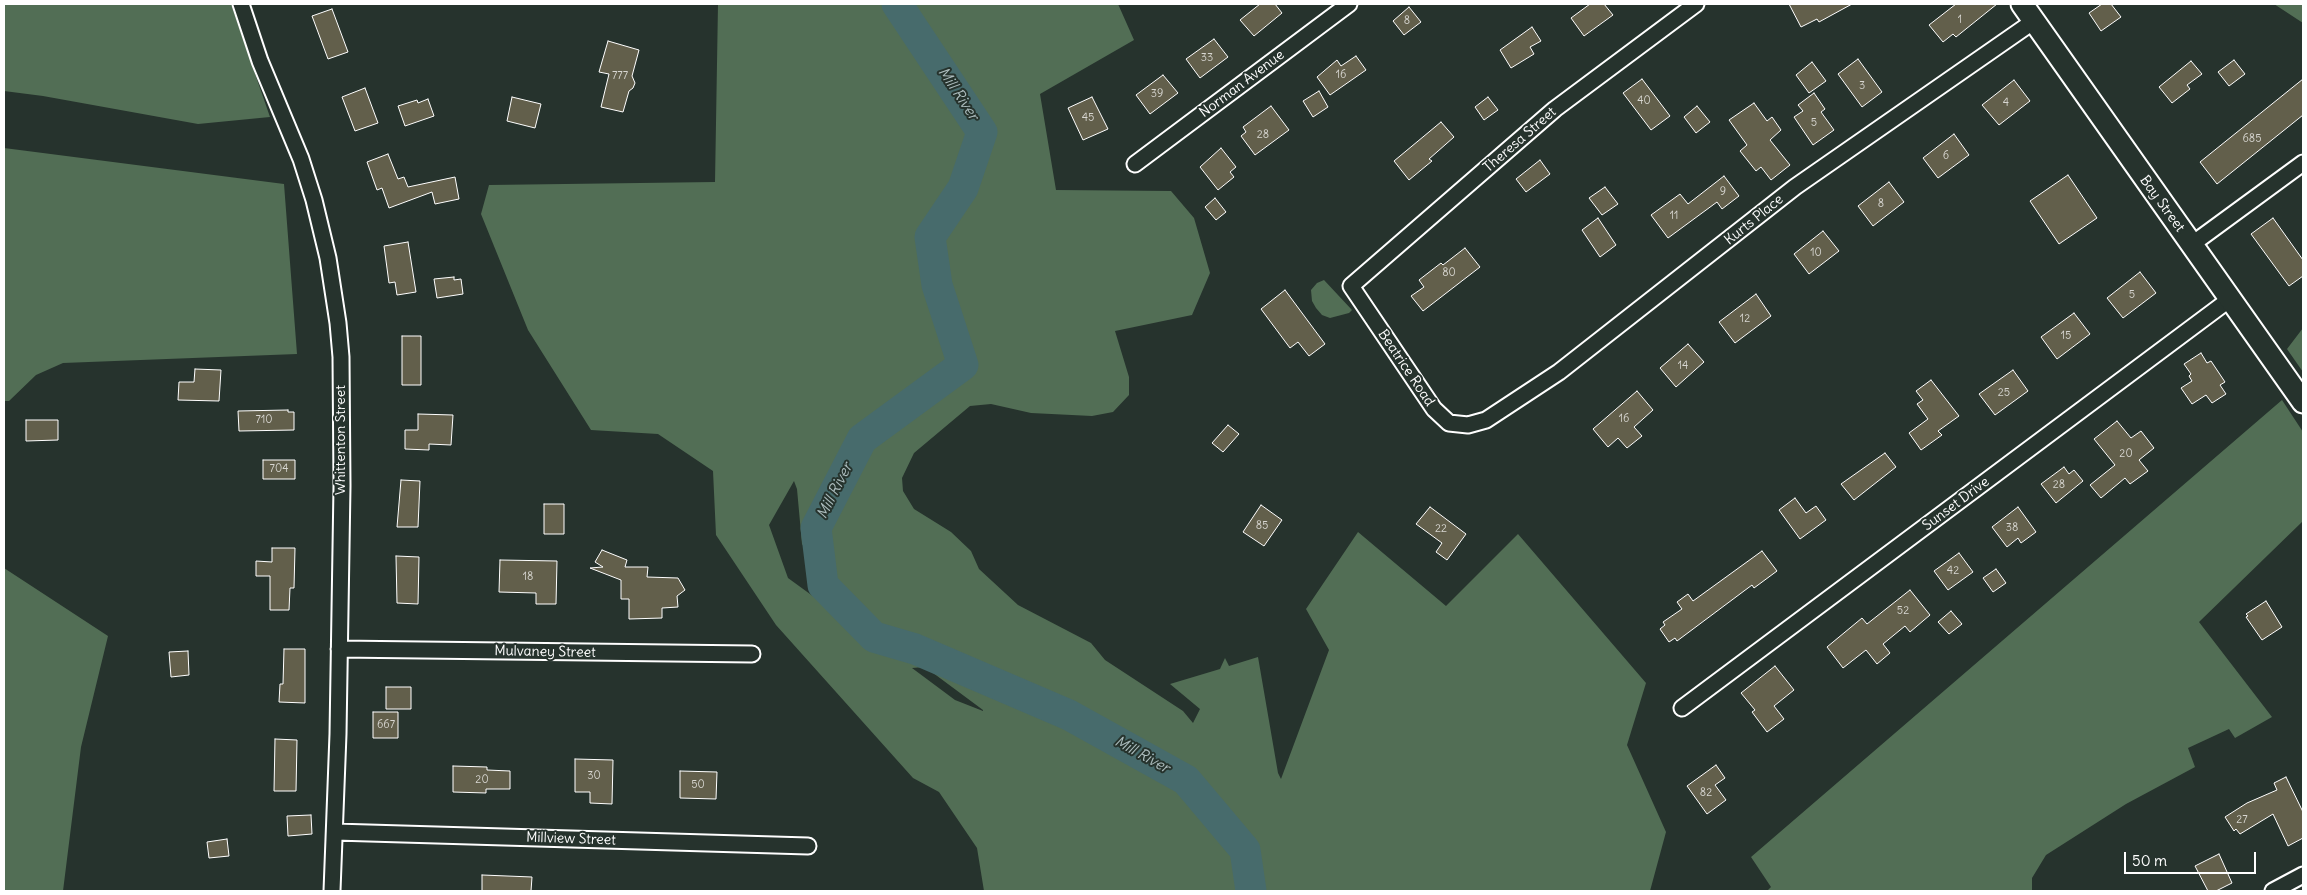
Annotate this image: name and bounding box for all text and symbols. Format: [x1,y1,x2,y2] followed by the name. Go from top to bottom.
[1958,13,1962,27] house number: 1
[1404,14,1410,28] house number: 8
[1196,47,1288,121] street label: Norman Avenue
[1201,51,1213,65] house number: 33
[934,64,982,124] water label: Mill River
[1336,68,1346,82] house number: 16
[612,69,628,83] house number: 777
[1859,79,1865,93] house number: 3
[1151,87,1163,101] house number: 39
[1637,94,1651,108] house number: 40
[2003,96,2009,110] house number: 4
[1480,104,1560,176] street label: Theresa Street
[1082,111,1094,125] house number: 45
[1811,116,1817,130] house number: 5
[1257,128,1269,142] house number: 28
[2242,132,2262,146] house number: 685
[1943,149,1949,163] house number: 6
[2136,172,2188,236] street label: Bay Street
[1720,185,1726,199] house number: 9
[1721,191,1787,249] street label: Kurts Place
[1878,197,1884,211] house number: 8
[1670,209,1678,223] house number: 11
[1810,246,1822,260] house number: 10
[1442,266,1456,280] house number: 80
[2129,288,2135,302] house number: 5
[1740,312,1750,326] house number: 12
[1374,326,1438,410] street label: Beatrice Road
[2061,329,2071,343] house number: 15
[1678,359,1688,373] house number: 14
[333,385,349,495] street label: Whittenton Street
[1998,386,2010,400] house number: 25
[1619,412,1629,426] house number: 16
[256,413,272,427] house number: 710
[2119,447,2133,461] house number: 20
[813,460,857,522] water label: Mill River
[270,462,288,476] house number: 704
[1919,473,1993,535] street label: Sunset Drive
[2053,478,2065,492] house number: 28
[1256,519,1268,533] house number: 85
[2006,521,2018,535] house number: 38
[1435,522,1447,536] house number: 22
[1947,564,1959,578] house number: 42
[523,570,533,584] house number: 18
[1897,604,1909,618] house number: 52
[494,643,596,661] street label: Mulvaney Street
[377,718,395,732] house number: 667
[1111,733,1173,777] water label: Mill River
[587,769,601,783] house number: 30
[475,773,489,787] house number: 20
[691,778,705,792] house number: 50
[1700,786,1712,800] house number: 82
[2236,813,2248,827] house number: 27
[526,829,616,849] street label: Millview Street
[2127,842,2260,874] scale bar
[2132,851,2167,870] text: 50 m

